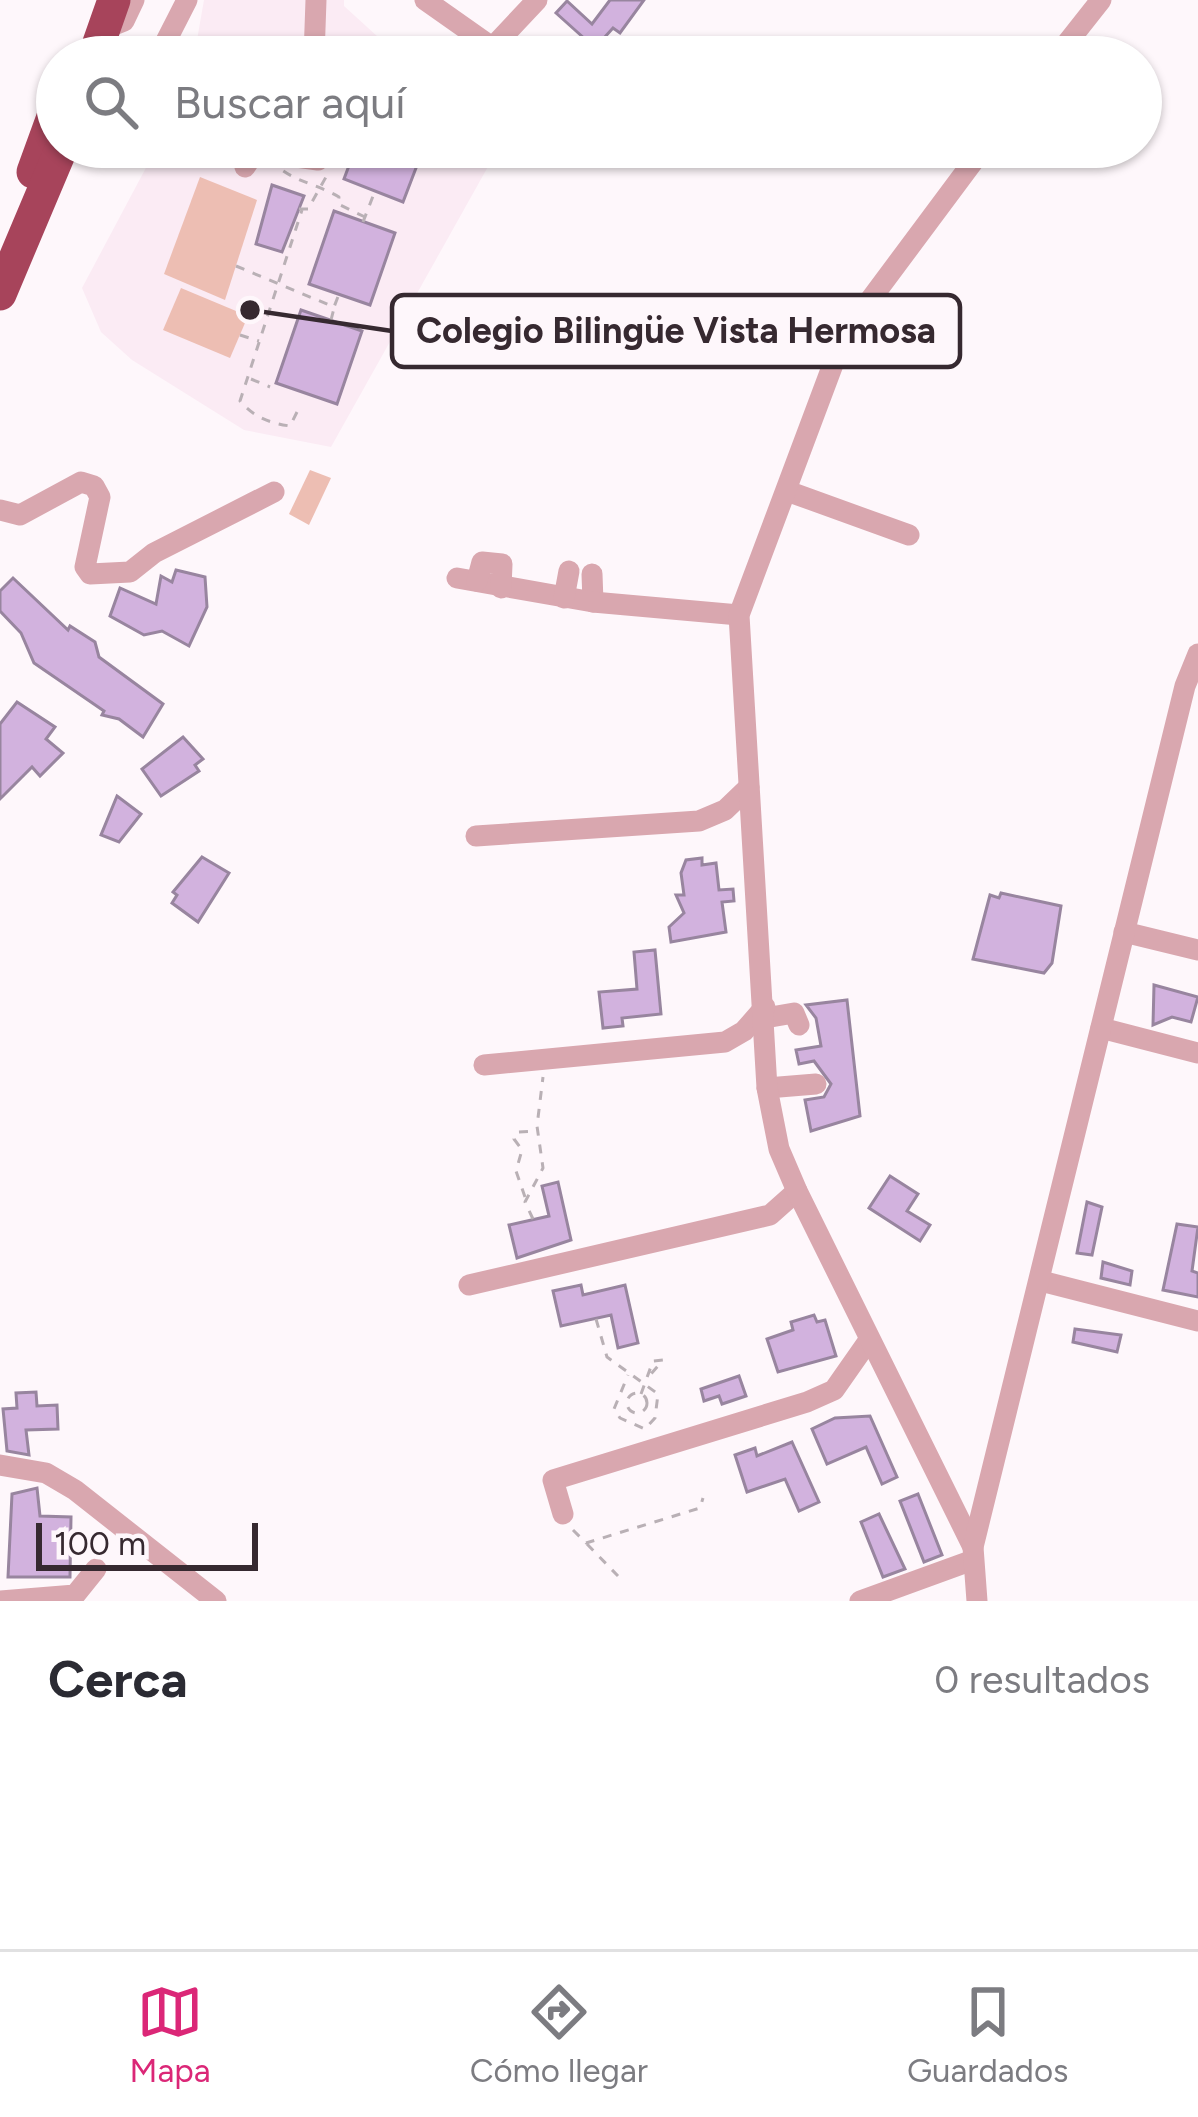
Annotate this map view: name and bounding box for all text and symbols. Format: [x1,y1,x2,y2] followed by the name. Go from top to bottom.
[36,36,1162,168] search box
[78,69,144,135] icon: search
[174,75,406,129] text: Buscar aquí
[392,295,960,367] callout: Colegio Bilingüe Vista Hermosa
[416,309,936,352] text: Colegio Bilingüe Vista Hermosa
[36,1517,258,1570] scale bar
[54,1524,146,1563] text: 100 m
[48,1649,188,1710] text: Cerca
[934,1656,1150,1703] text: 0 resultados
[130,1979,211,2090] tab: Mapa
[470,1979,648,2090] tab: Cómo llegar
[907,1979,1068,2090] tab: Guardados

